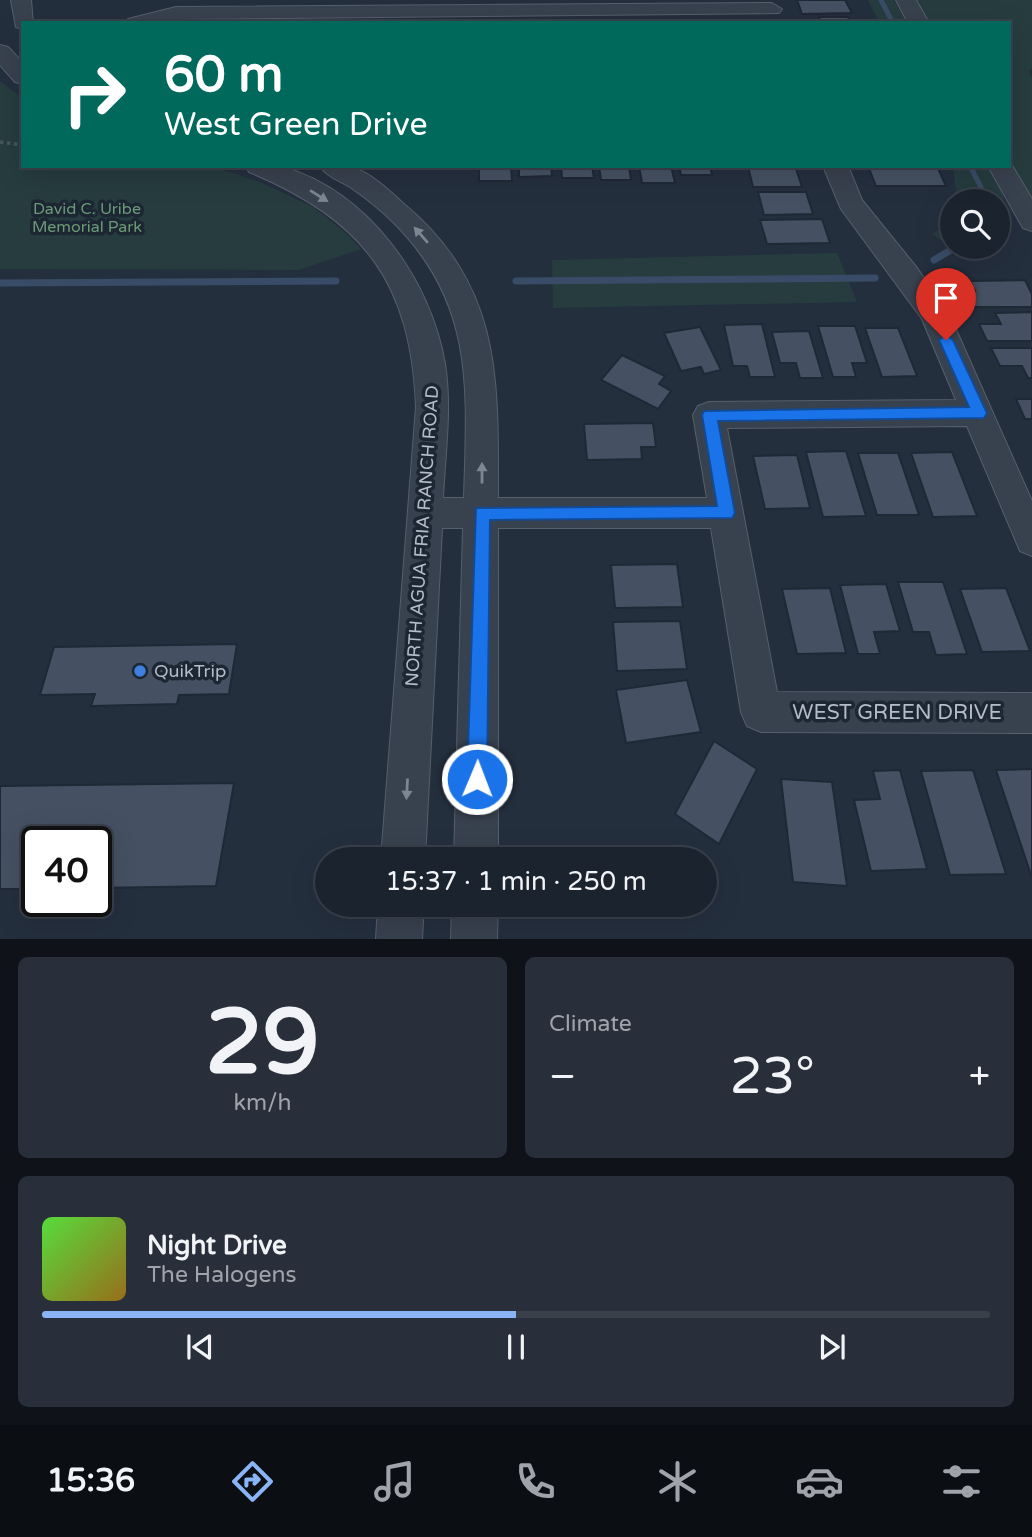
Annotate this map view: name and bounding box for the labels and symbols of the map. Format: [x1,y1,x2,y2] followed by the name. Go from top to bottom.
[310,190,329,203] one-way arrow
[32,199,142,237] park label: David C. Uribe Memorial Park
[413,226,429,244] one-way arrow
[916,268,976,340] pin
[400,385,444,687] street label: NORTH AGUA FRIA RANCH ROAD
[476,461,488,483] one-way arrow
[154,660,226,682] place label: QuikTrip
[132,663,148,679] marker: QuikTrip
[792,700,1002,725] street label: WEST GREEN DRIVE
[440,742,514,816] position arrow
[402,778,413,800] one-way arrow
[21,826,112,917] speed limit sign: 40

